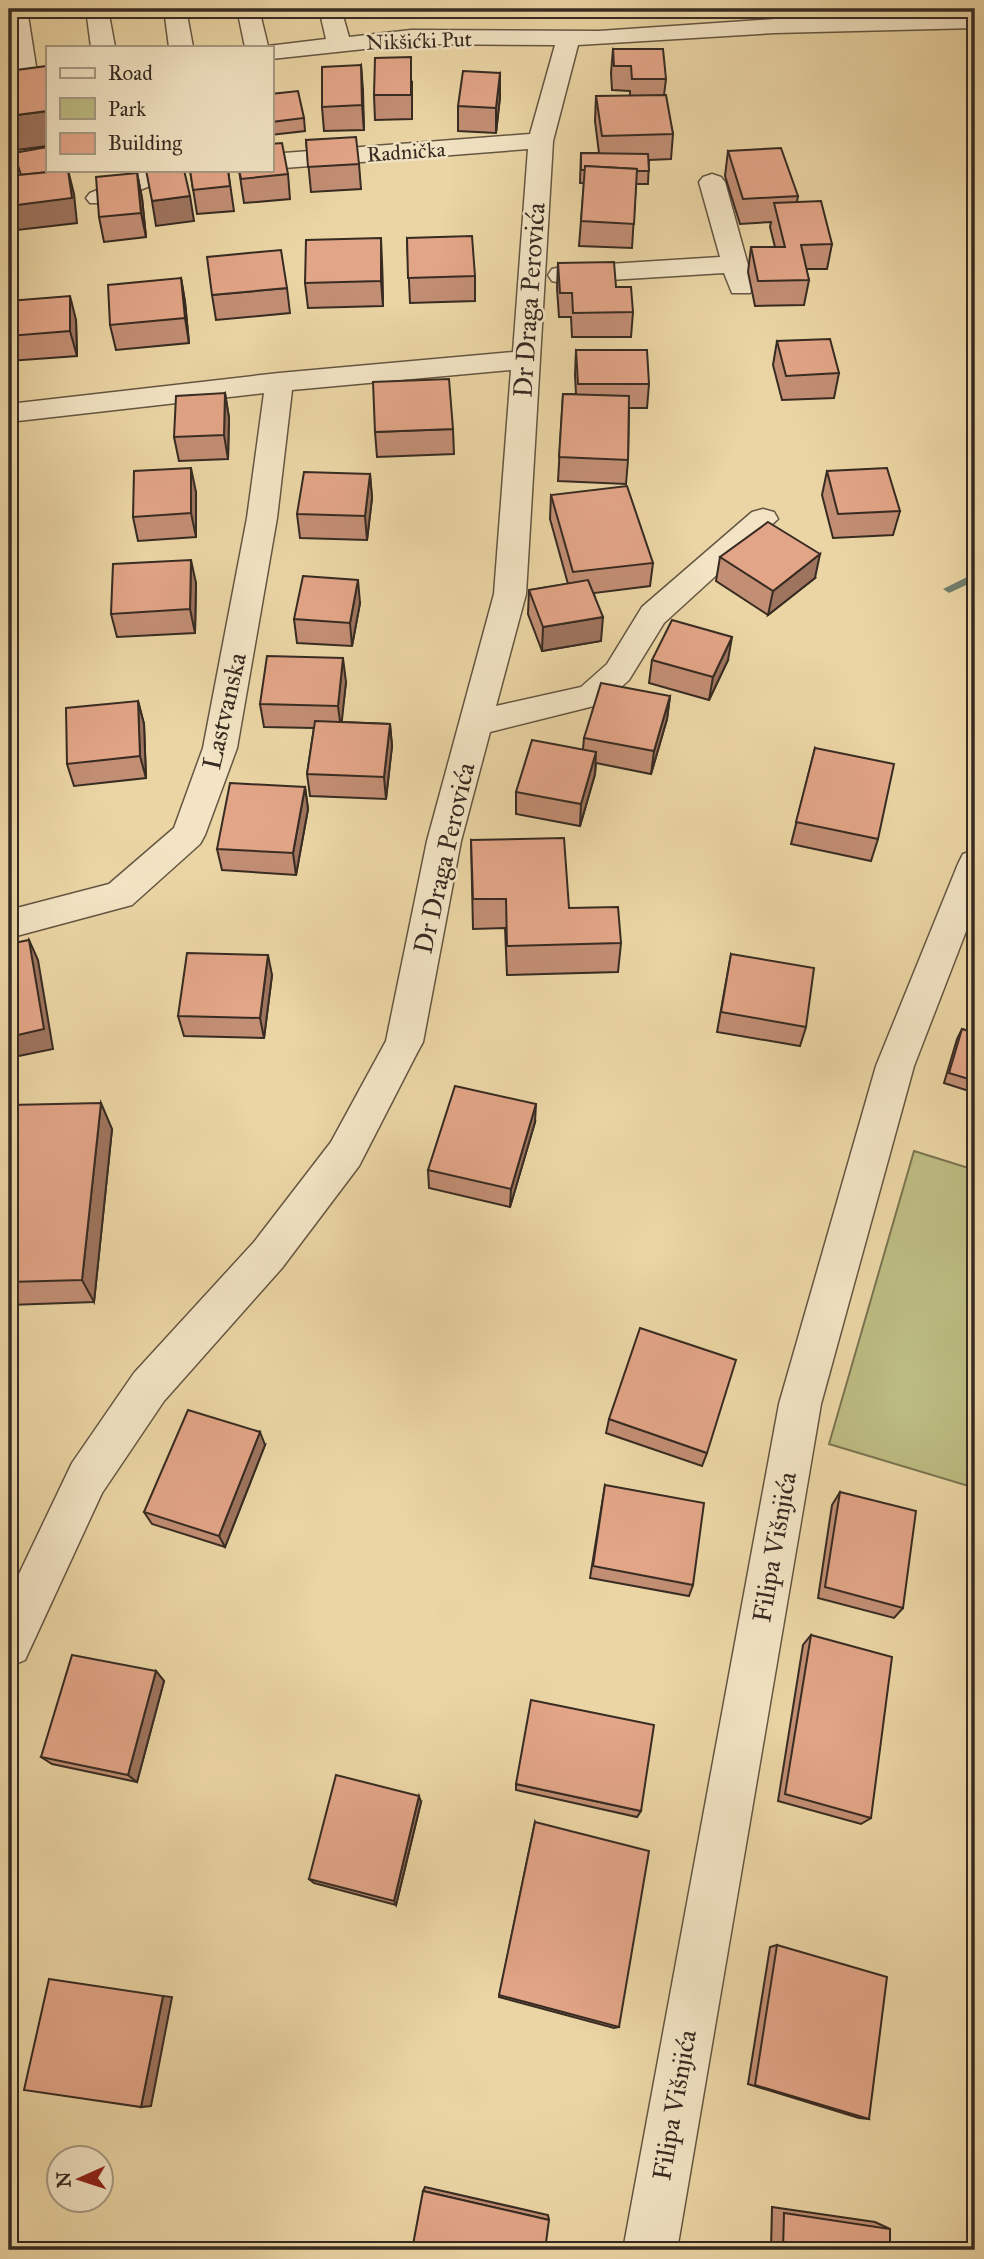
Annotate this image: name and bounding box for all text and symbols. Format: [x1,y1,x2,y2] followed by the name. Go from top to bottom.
[366,26,473,56] street label: Nikšićki Put
[46,46,273,172] legend
[108,60,153,86] text: Road
[108,96,146,122] text: Park
[108,130,182,156] text: Building
[366,136,446,168] street label: Radnička
[506,202,552,398] street label: Dr Draga Perovića
[195,650,253,772] street label: Lastvanska
[406,759,482,957] street label: Dr Draga Perovića
[745,1469,803,1625] street label: Filipa Višnjića
[645,2027,703,2183] street label: Filipa Višnjića
[46,2144,116,2214] north arrow
[52,2171,75,2189] text: N

